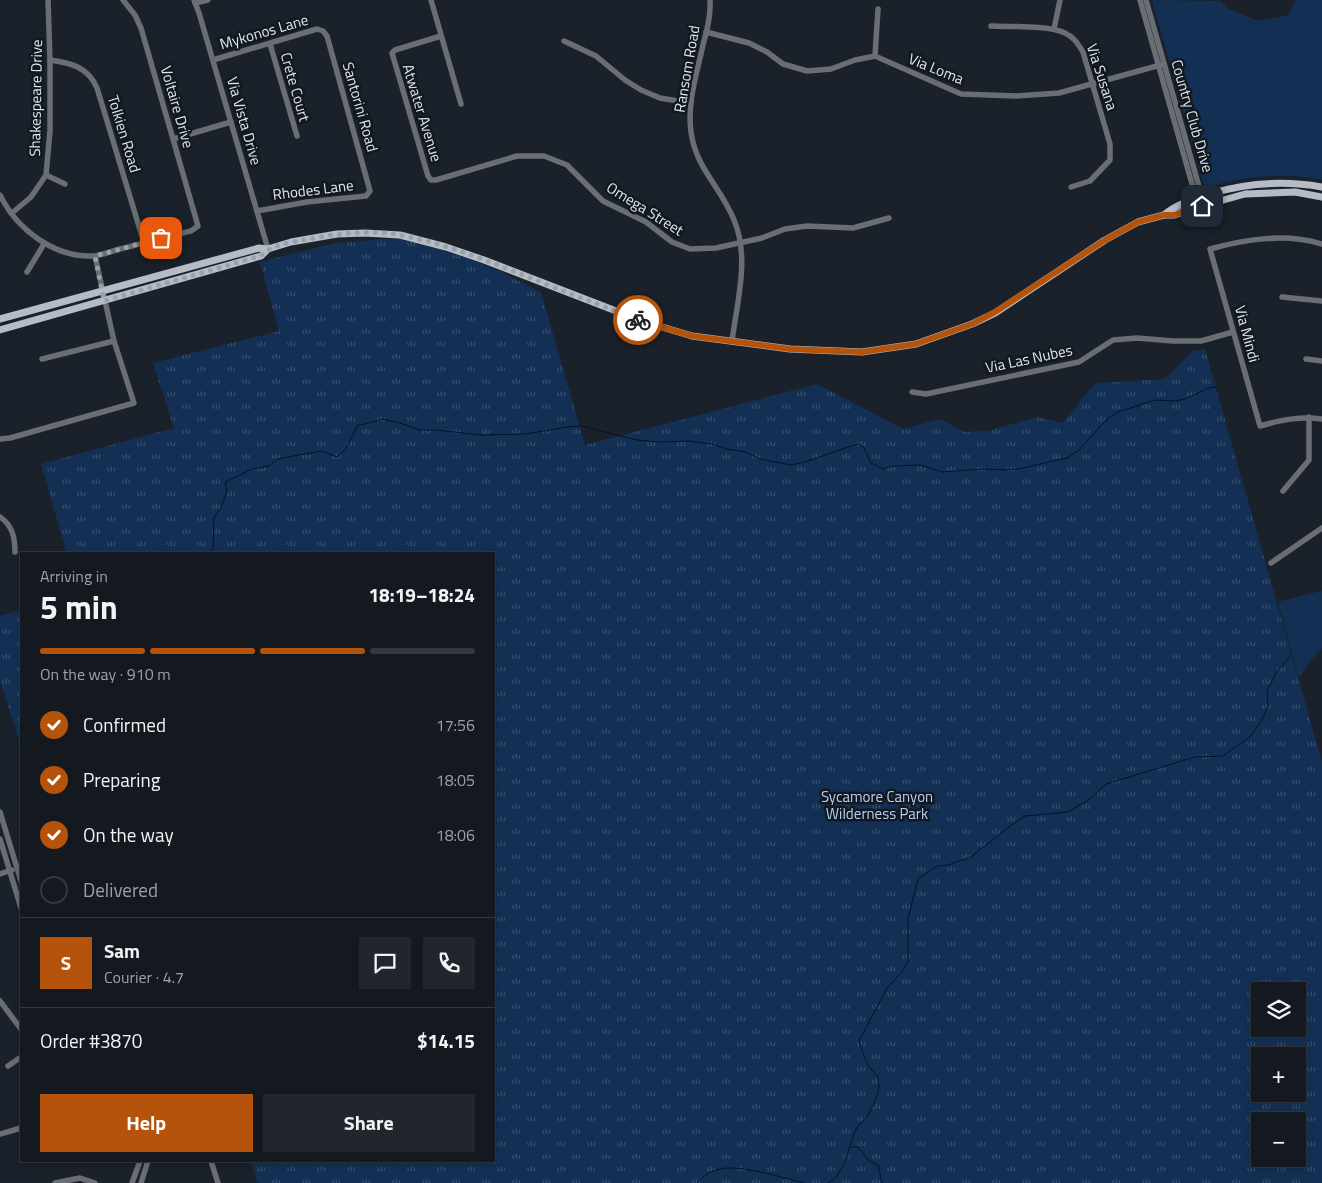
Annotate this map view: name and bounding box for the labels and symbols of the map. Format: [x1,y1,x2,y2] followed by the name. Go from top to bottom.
[217,8,311,55] street label: Mykonos Lane
[668,24,705,114] street label: Ransom Road
[23,39,48,157] street label: Shakespeare Drive
[1081,40,1124,114] street label: Via Susana
[905,47,968,90] street label: Via Loma
[275,49,317,125] street label: Crete Court
[1165,57,1220,175] street label: Country Club Drive
[337,59,384,154] street label: Santorini Road
[397,61,448,165] street label: Atwater Avenue
[155,63,200,151] street label: Voltaire Drive
[221,74,268,168] street label: Via Vista Drive
[102,92,147,175] street label: Tolkien Road
[271,173,355,206] street label: Rhodes Lane
[602,176,689,242] street label: Omega Street
[1181,185,1223,227] pin
[140,217,182,259] pin
[613,295,663,345] courier
[1229,303,1266,365] street label: Via Mindi
[983,338,1075,379] street label: Via Las Nubes
[821,785,933,825] park label: Sycamore Canyon Wilderness Park

